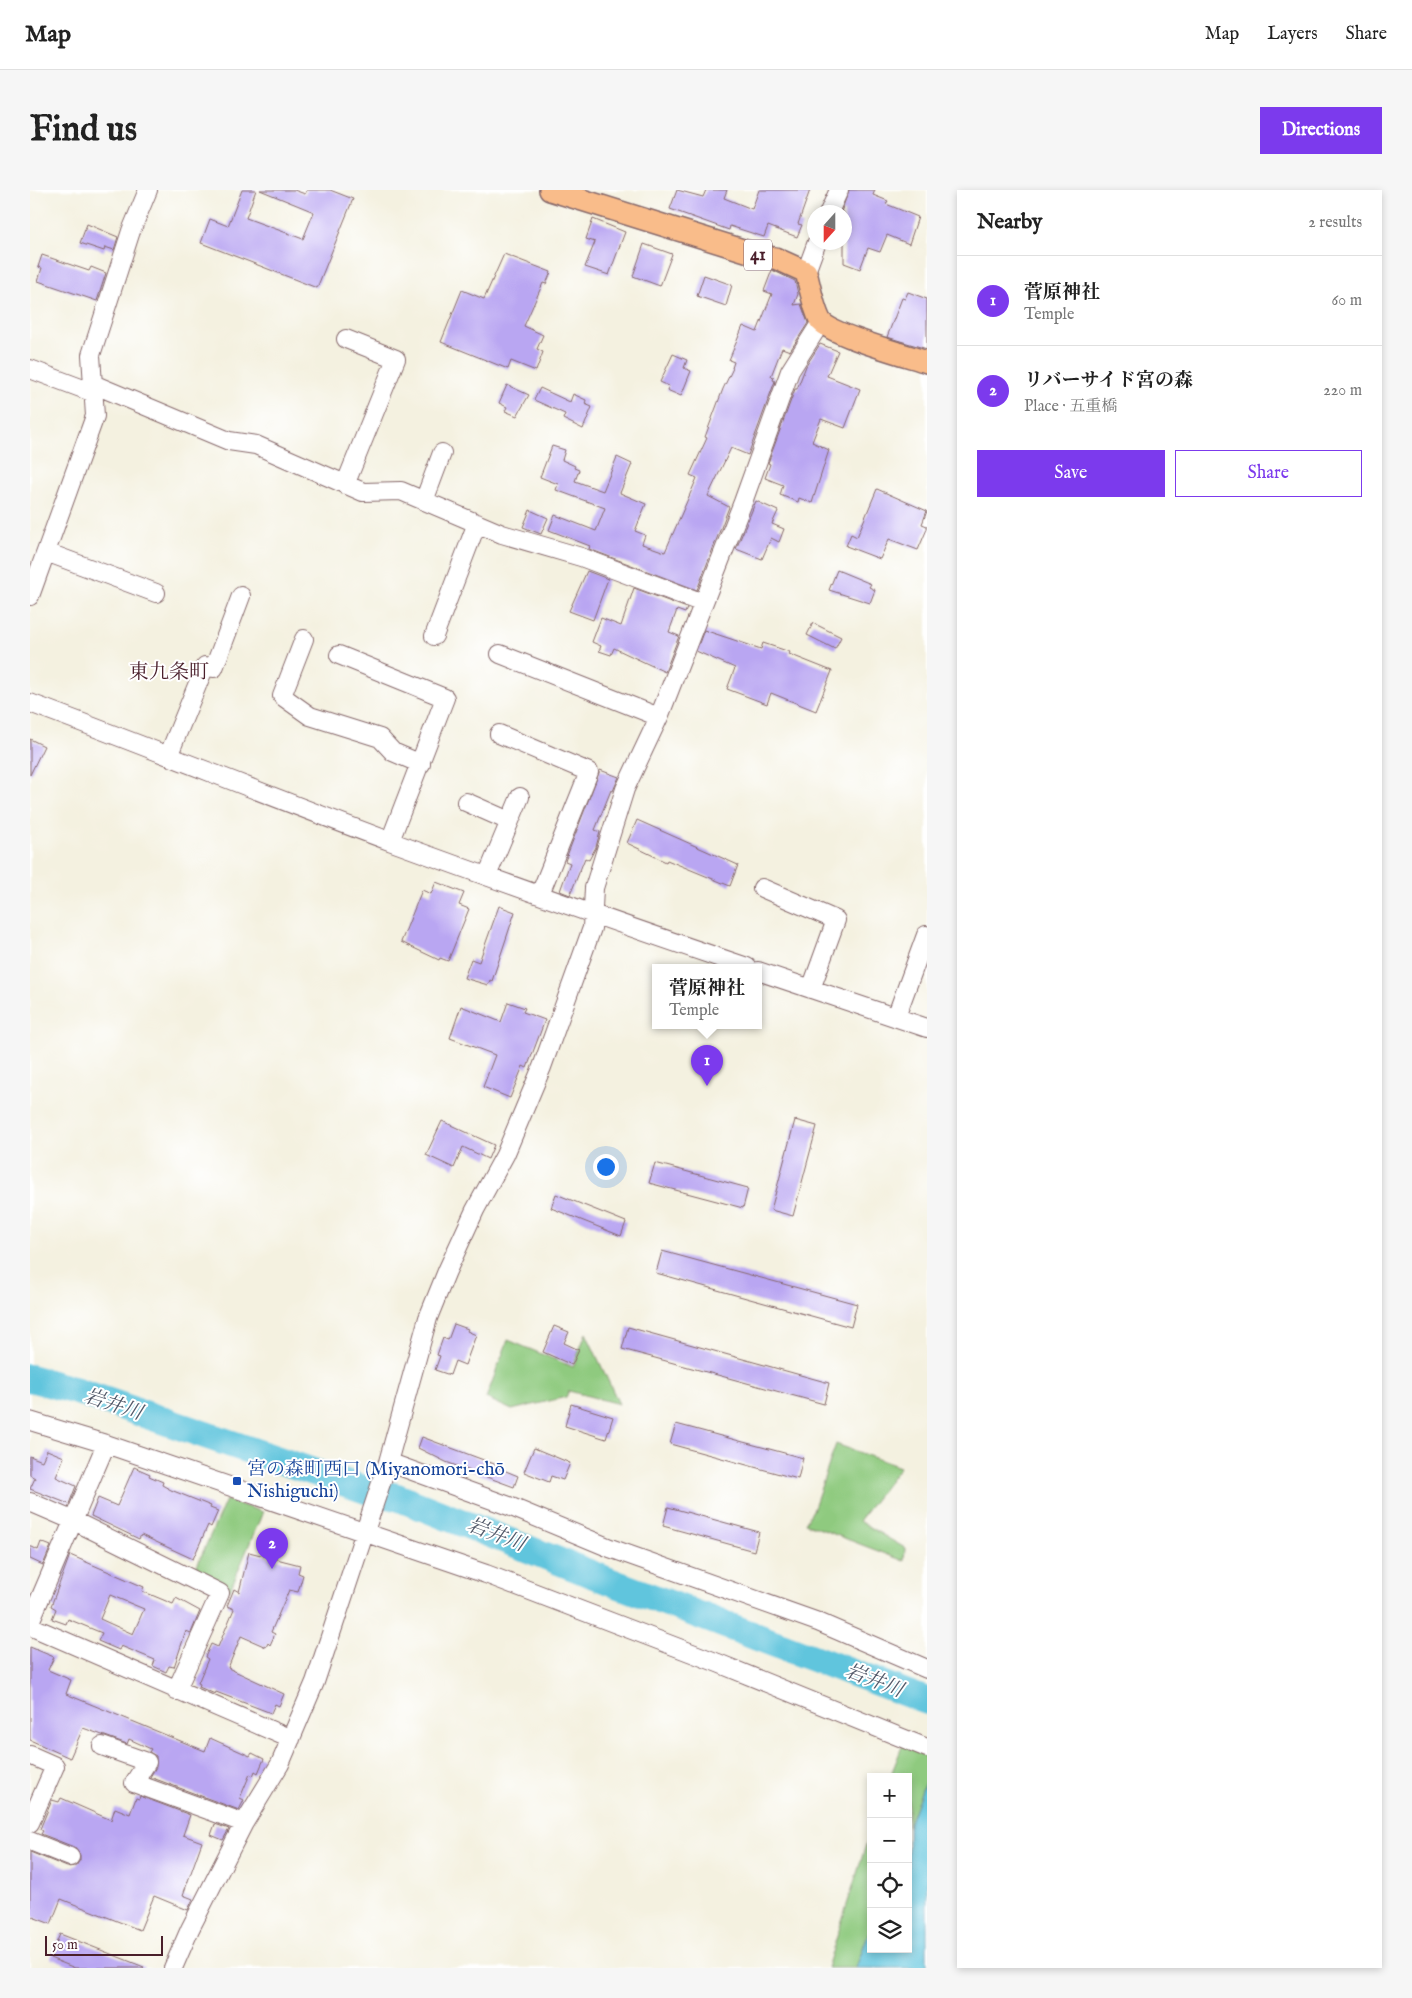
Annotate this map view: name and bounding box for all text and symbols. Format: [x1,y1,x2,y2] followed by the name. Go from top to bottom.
[25,19,71,50] text: Map
[1205,23,1239,46] text: Map
[1267,23,1318,46] text: Layers
[1346,23,1387,46] text: Share
[1260,107,1382,154] button: Directions
[30,108,137,153] text: Find us
[807,205,852,250] north arrow
[977,209,1042,236] text: Nearby
[1308,213,1362,233] text: 2 results
[744,240,772,270] road number: 41
[1024,281,1100,305] text: 菅原神社
[990,291,996,311] text: 1
[1332,291,1362,311] text: 60 m
[1024,305,1074,325] text: Temple
[1024,369,1193,393] text: リバーサイド宮の森
[989,381,997,401] text: 2
[1323,381,1362,401] text: 220 m
[1024,397,1117,417] text: Place · 五重橋
[977,450,1165,497] button: Save
[1175,450,1362,497] button: Share
[129,660,209,685] district label: 東九条町
[652,964,762,1029] popup
[669,977,745,1001] text: 菅原神社
[669,1001,719,1021] text: Temple
[691,1045,723,1086] pin: 1
[593,1154,619,1180] your location
[81,1384,147,1427] water label: 岩井川
[247,1458,505,1504] place label: 宮の森町西口 (Miyanomori-chō Nishiguchi)
[231,1475,243,1487] marker: 宮の森町西口 (Miyanomori-chō Nishiguchi)
[464,1513,530,1558] water label: 岩井川
[256,1528,288,1569] pin: 2
[842,1659,908,1704] water label: 岩井川
[867,1773,912,1953] map controls
[867,1773,912,1818] button: +
[867,1818,912,1863] button: −
[867,1863,912,1908] button: locate
[867,1908,912,1953] button: layers
[45,1933,162,1956] scale bar
[52,1936,78,1954] text: 50 m

